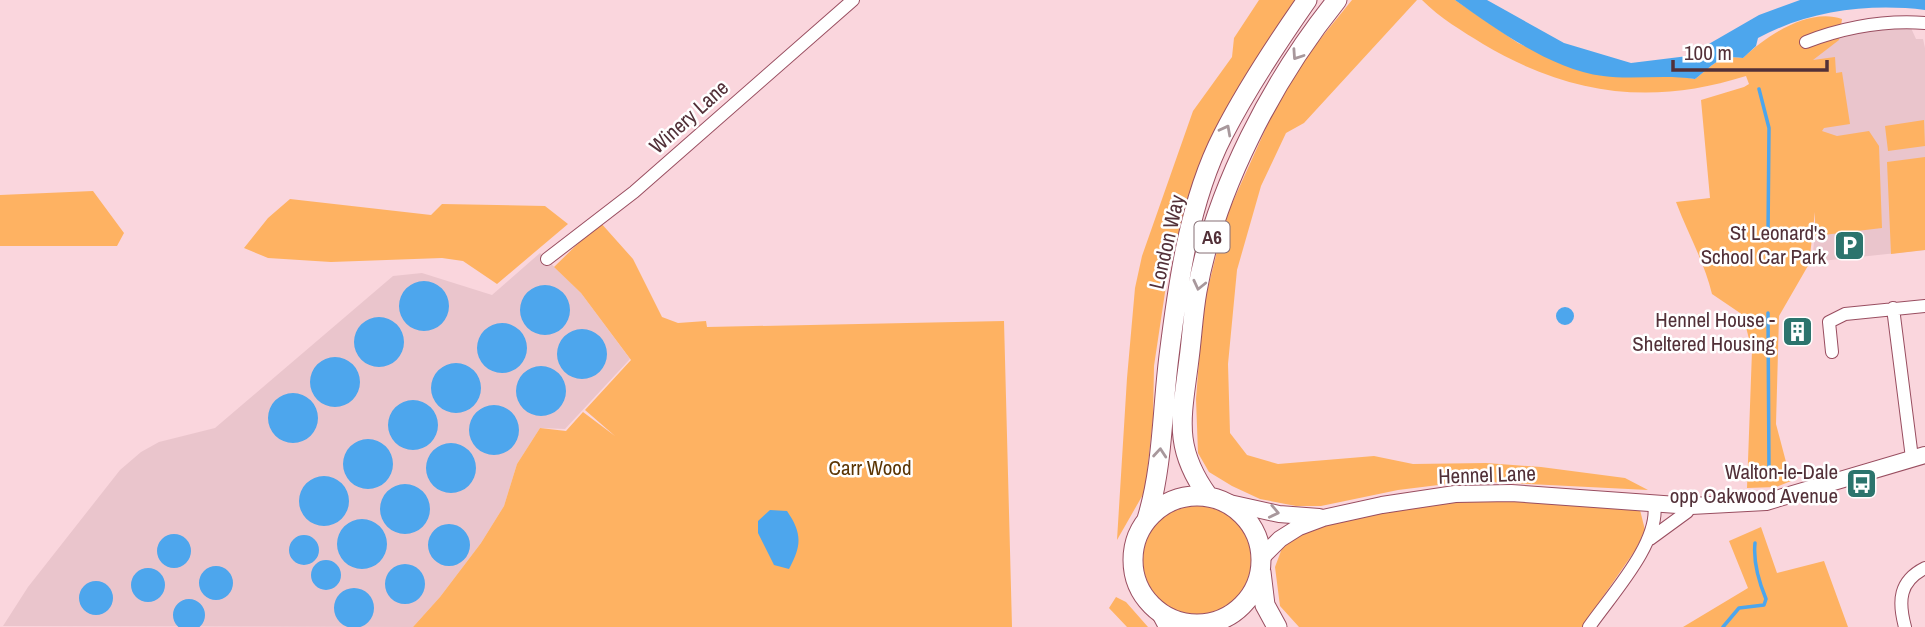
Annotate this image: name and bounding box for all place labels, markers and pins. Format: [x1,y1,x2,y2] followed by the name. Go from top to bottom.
[1701,218,1826,271] place label: St Leonard's School Car Park
[1832,228,1866,262] parking icon: St Leonard's School Car Park
[1632,305,1775,358] place label: Hennel House - Sheltered Housing
[1781,315,1815,349] building icon: Hennel House - Sheltered Housing
[1670,457,1838,510] place label: Walton-le-Dale opp Oakwood Avenue
[1844,467,1878,501] bus stop icon: Walton-le-Dale opp Oakwood Avenue

